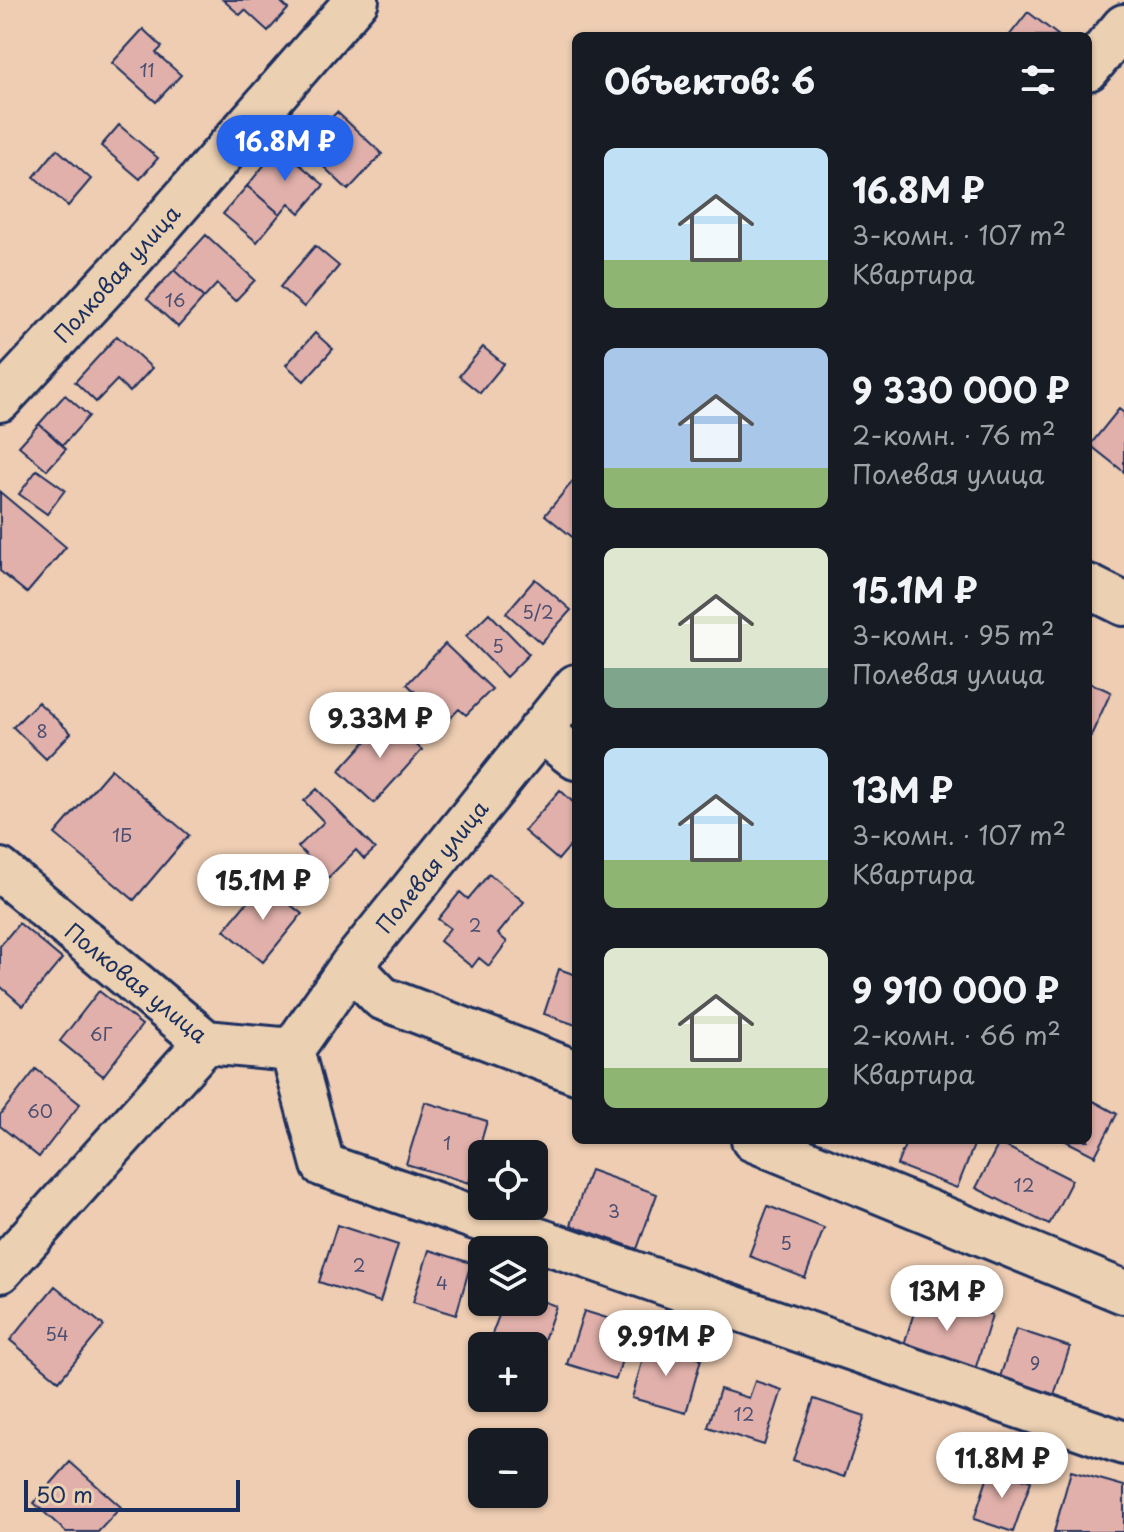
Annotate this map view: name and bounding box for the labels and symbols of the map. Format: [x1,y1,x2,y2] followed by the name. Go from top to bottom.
[139,56,155,83] house number: 11
[211,115,359,183] pin: 16.8M ₽
[45,197,187,349] street label: Полковая улица
[165,286,185,313] house number: 16
[522,598,554,625] house number: 5/2
[492,632,504,659] house number: 5
[306,692,454,760] pin: 9.33M ₽
[36,717,48,744] house number: 8
[367,792,495,940] street label: Полевая улица
[112,821,132,848] house number: 1Б
[189,854,337,922] pin: 15.1M ₽
[469,911,481,938] house number: 2
[59,914,216,1050] street label: Полковая улица
[90,1020,112,1047] house number: 6Г
[27,1097,53,1124] house number: 60
[443,1129,451,1156] house number: 1
[1014,1171,1034,1198] house number: 12
[608,1197,620,1224] house number: 3
[780,1229,792,1256] house number: 5
[353,1251,365,1278] house number: 2
[891,1265,1003,1333] pin: 13M ₽
[436,1269,448,1296] house number: 4
[592,1310,740,1378] pin: 9.91M ₽
[45,1320,69,1347] house number: 54
[1030,1349,1040,1376] house number: 9
[734,1400,754,1427] house number: 12
[928,1432,1076,1500] pin: 11.8M ₽
[24,1476,240,1512] scale bar

